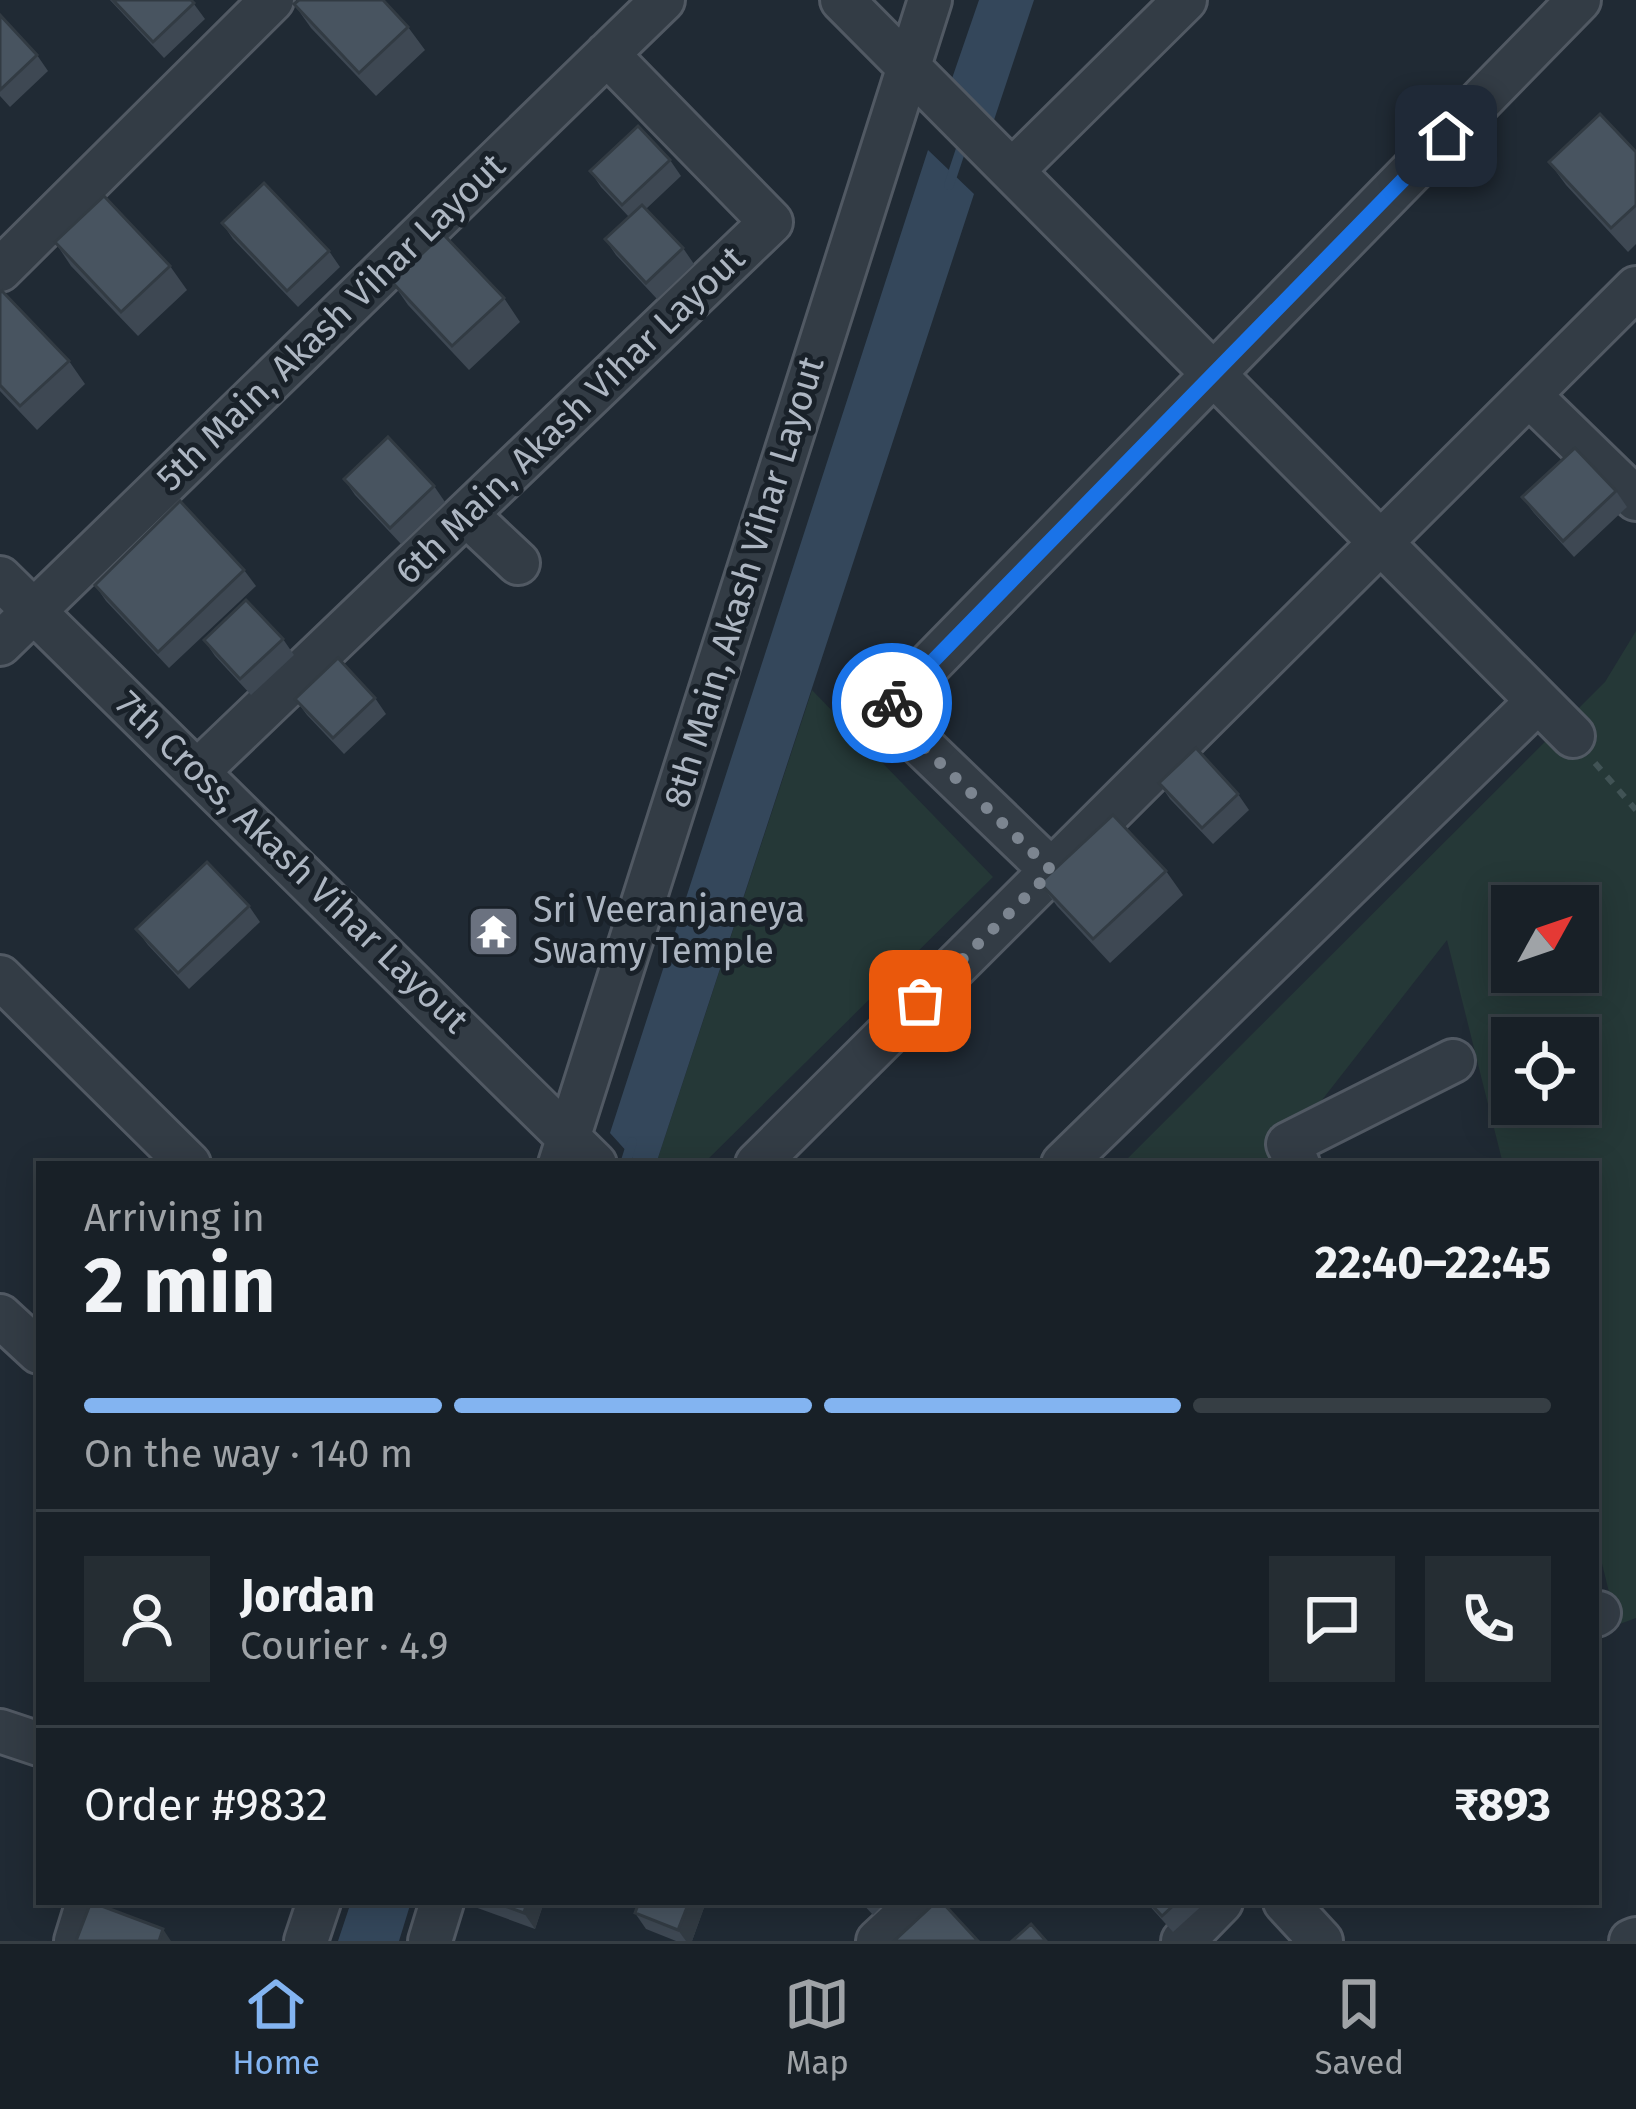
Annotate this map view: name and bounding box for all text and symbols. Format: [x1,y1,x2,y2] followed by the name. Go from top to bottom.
[1395,85,1497,187] pin
[1413,103,1479,169] icon: home
[148,144,514,500] street label: 5th Main, Akash Vihar Layout
[386,236,754,594] street label: 6th Main, Akash Vihar Layout
[654,351,834,813] street label: 8th Main, Akash Vihar Layout
[832,643,952,763] courier
[859,670,925,736] icon: bike
[107,682,477,1042] street label: 7th Cross, Akash Vihar Layout
[1491,885,1599,993] north arrow
[1491,885,1599,1125] map controls
[533,888,805,973] place label: Sri Veeranjaneya Swamy Temple
[466,903,522,959] temple icon: Sri Veeranjaneya Swamy Temple
[869,950,971,1052] pin
[887,968,953,1034] icon: bag
[1491,1017,1599,1125] button: locate
[84,1195,265,1241] text: Arriving in
[1315,1236,1551,1290] text: 22:40–22:45
[84,1239,276,1333] text: 2 min
[84,1431,413,1477] text: On the way · 140 m
[84,1556,210,1682] button: person
[1269,1556,1395,1682] button: chat
[1425,1556,1551,1682] button: phone
[240,1569,375,1623] text: Jordan
[240,1623,449,1669] text: Courier · 4.9
[84,1778,328,1832] text: Order #9832
[1454,1778,1551,1832] text: ₹893
[232,1971,320,2083] tab: Home
[784,1971,850,2083] tab: Map
[1315,1971,1404,2083] tab: Saved

